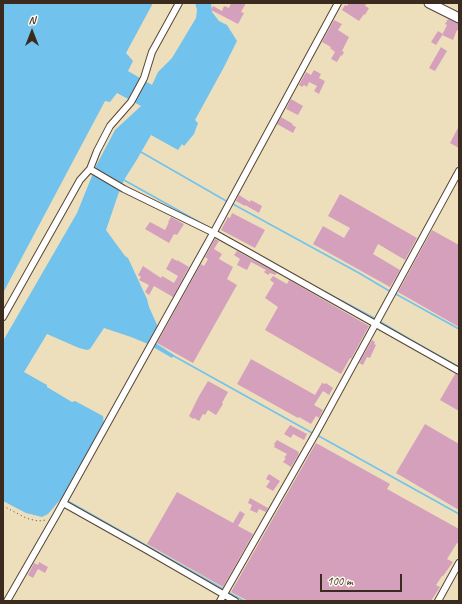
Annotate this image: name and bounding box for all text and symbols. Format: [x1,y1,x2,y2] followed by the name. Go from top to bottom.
[12,12,52,52] north arrow
[29,13,35,27] text: N
[322,566,404,592] scale bar
[327,573,353,589] text: 100 m

